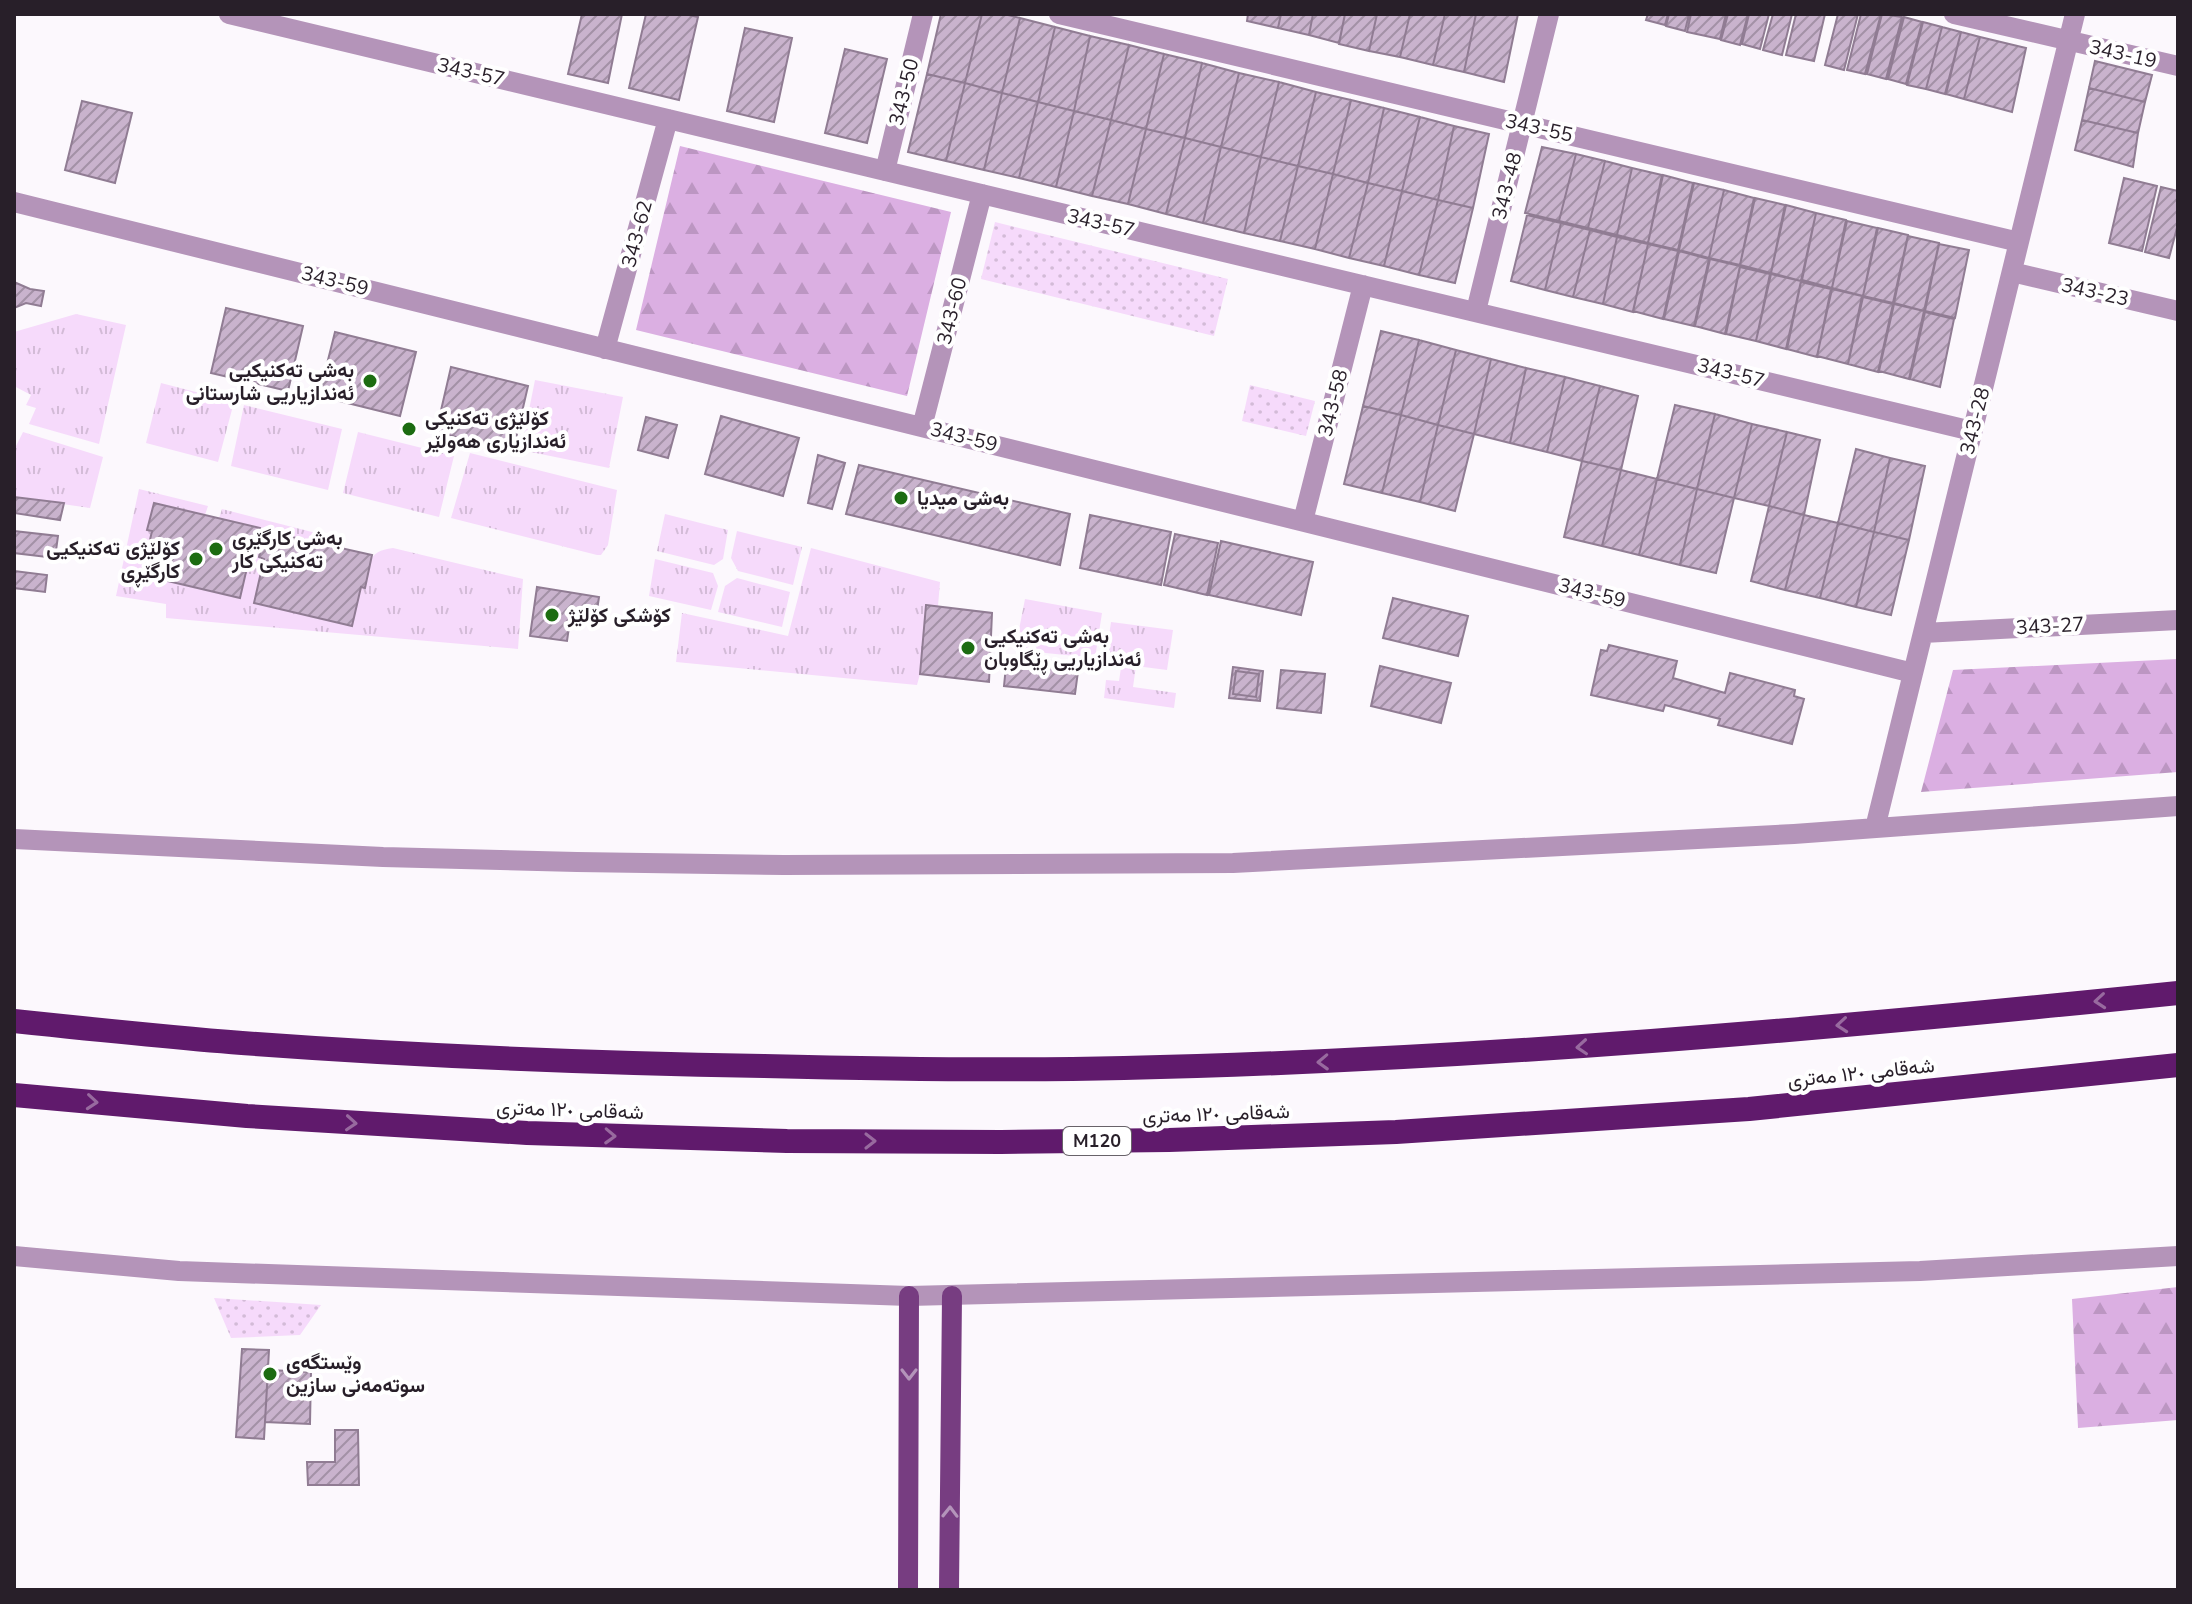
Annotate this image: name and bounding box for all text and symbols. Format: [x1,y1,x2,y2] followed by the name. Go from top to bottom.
[2087,33,2159,75] street label: 343-19
[435,51,507,93] street label: 343-57
[883,56,925,128] street label: 343-50
[1503,107,1575,149] street label: 343-55
[1486,150,1528,222] street label: 343-48
[615,197,659,271] street label: 343-62
[1065,202,1137,244] street label: 343-57
[299,260,371,302] street label: 343-59
[2059,271,2131,313] street label: 343-23
[931,275,973,347] street label: 343-60
[1695,352,1767,394] street label: 343-57
[186,357,354,407] place label: بەشی تەکنیکیی ئەندازیاریی شارستانی
[1312,367,1354,439] street label: 343-58
[361,372,379,390] marker: بەشی تەکنیکیی ئەندازیاریی شارستانی
[1954,385,1996,457] street label: 343-28
[424,405,566,455] place label: کۆلێژی تەکنیکی ئەندازیاری هەولێر
[928,416,1000,458] street label: 343-59
[400,420,418,438] marker: کۆلێژی تەکنیکی ئەندازیاری هەولێر
[917,485,1009,512] place label: بەشی میدیا
[892,489,910,507] marker: بەشی میدیا
[231,525,343,575] place label: بەشی کارگێڕی تەکنیکی کار
[46,535,180,588] place label: کۆلێژی تەکنیکیی کارگێڕی
[207,540,225,558] marker: بەشی کارگێڕی تەکنیکی کار
[187,550,205,568] marker: کۆلێژی تەکنیکیی کارگێڕی
[1556,572,1628,614] street label: 343-59
[567,602,671,629] place label: کۆشکی کۆلێژ
[543,606,561,624] marker: کۆشکی کۆلێژ
[2015,611,2085,641] street label: 343-27
[984,623,1141,675] place label: بەشی تەکنیکیی ئەندازیاریی ڕێگاوبان
[959,639,977,657] marker: بەشی تەکنیکیی ئەندازیاریی ڕێگاوبان
[2093,992,2106,1009] one-way arrow
[1835,1016,1848,1033] one-way arrow
[1576,1038,1589,1055] one-way arrow
[1786,1052,1936,1094] street label: شەقامی ١٢٠ مەتری
[1316,1053,1329,1070] one-way arrow
[86,1094,99,1111] one-way arrow
[496,1094,644,1126] street label: شەقامی ١٢٠ مەتری
[1142,1098,1290,1130] street label: شەقامی ١٢٠ مەتری
[345,1114,358,1131] one-way arrow
[605,1127,617,1144] one-way arrow
[1063,1127,1131,1155] road number: M120
[864,1132,877,1150] one-way arrow
[286,1349,425,1399] place label: وێستگەی سوتەمەنی سازین
[261,1365,279,1383] marker: وێستگەی سوتەمەنی سازین
[900,1368,918,1381] one-way arrow
[941,1505,959,1518] one-way arrow

